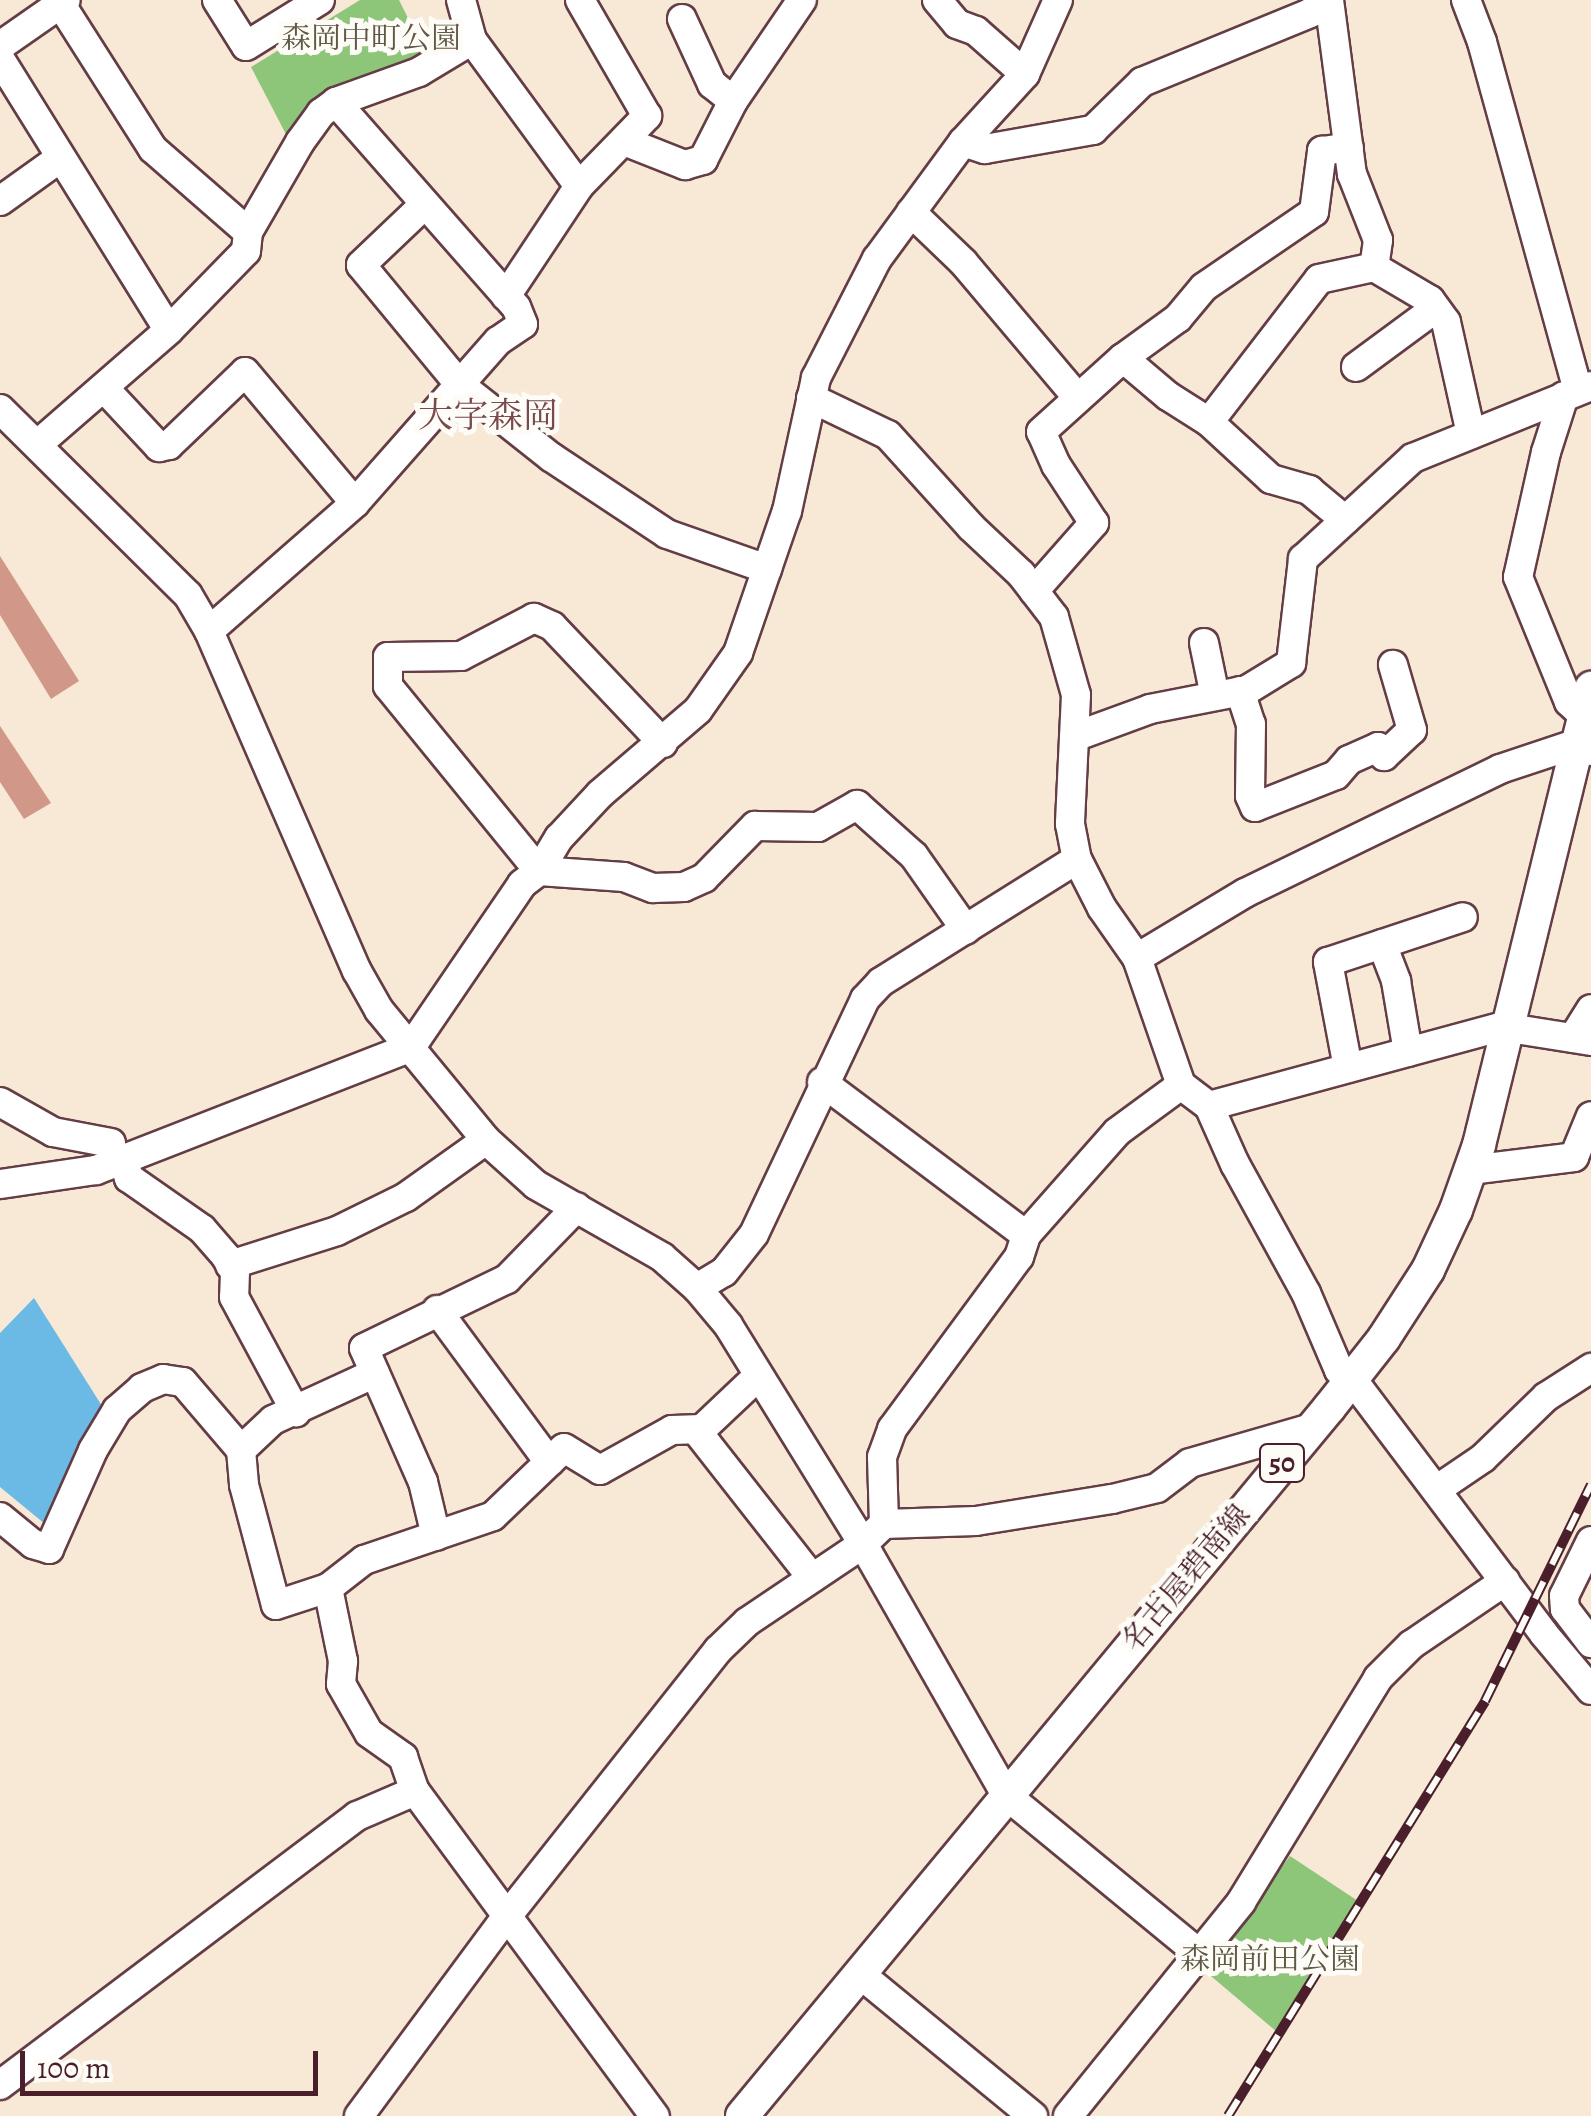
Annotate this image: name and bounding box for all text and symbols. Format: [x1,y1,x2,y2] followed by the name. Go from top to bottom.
[281,20,461,56] park label: 森岡中町公園
[418,394,558,436] district label: 大字森岡
[1257,1440,1307,1486] road number: 50
[1114,1497,1258,1659] street label: 名古屋碧南線
[1180,1941,1360,1977] park label: 森岡前田公園
[25,2031,322,2093] scale bar
[37,2048,110,2088] text: 100 m

